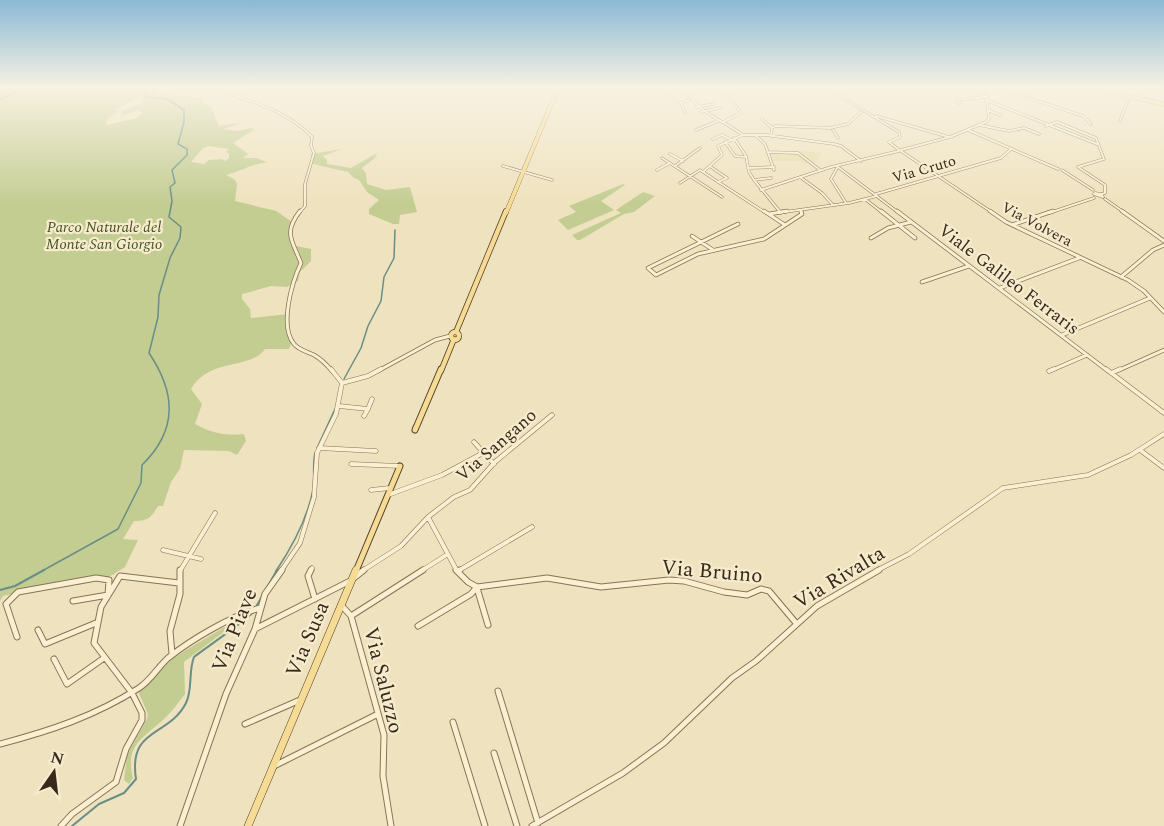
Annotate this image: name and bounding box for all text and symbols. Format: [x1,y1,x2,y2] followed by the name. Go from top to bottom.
[889,149,959,190] street label: Via Cruto
[997,196,1077,253] street label: Via Volvera
[46,216,162,256] park label: Parco Naturale del Monte San Giorgio
[932,217,1085,342] street label: Viale Galileo Ferraris
[450,402,543,488] street label: Via Sangano
[787,537,892,618] street label: Via Rivalta
[660,552,764,592] street label: Via Bruino
[204,584,266,677] street label: Via Piave
[278,596,339,682] street label: Via Susa
[354,624,412,737] street label: Via Saluzzo
[24,742,84,802] north arrow
[48,745,67,772] text: N

